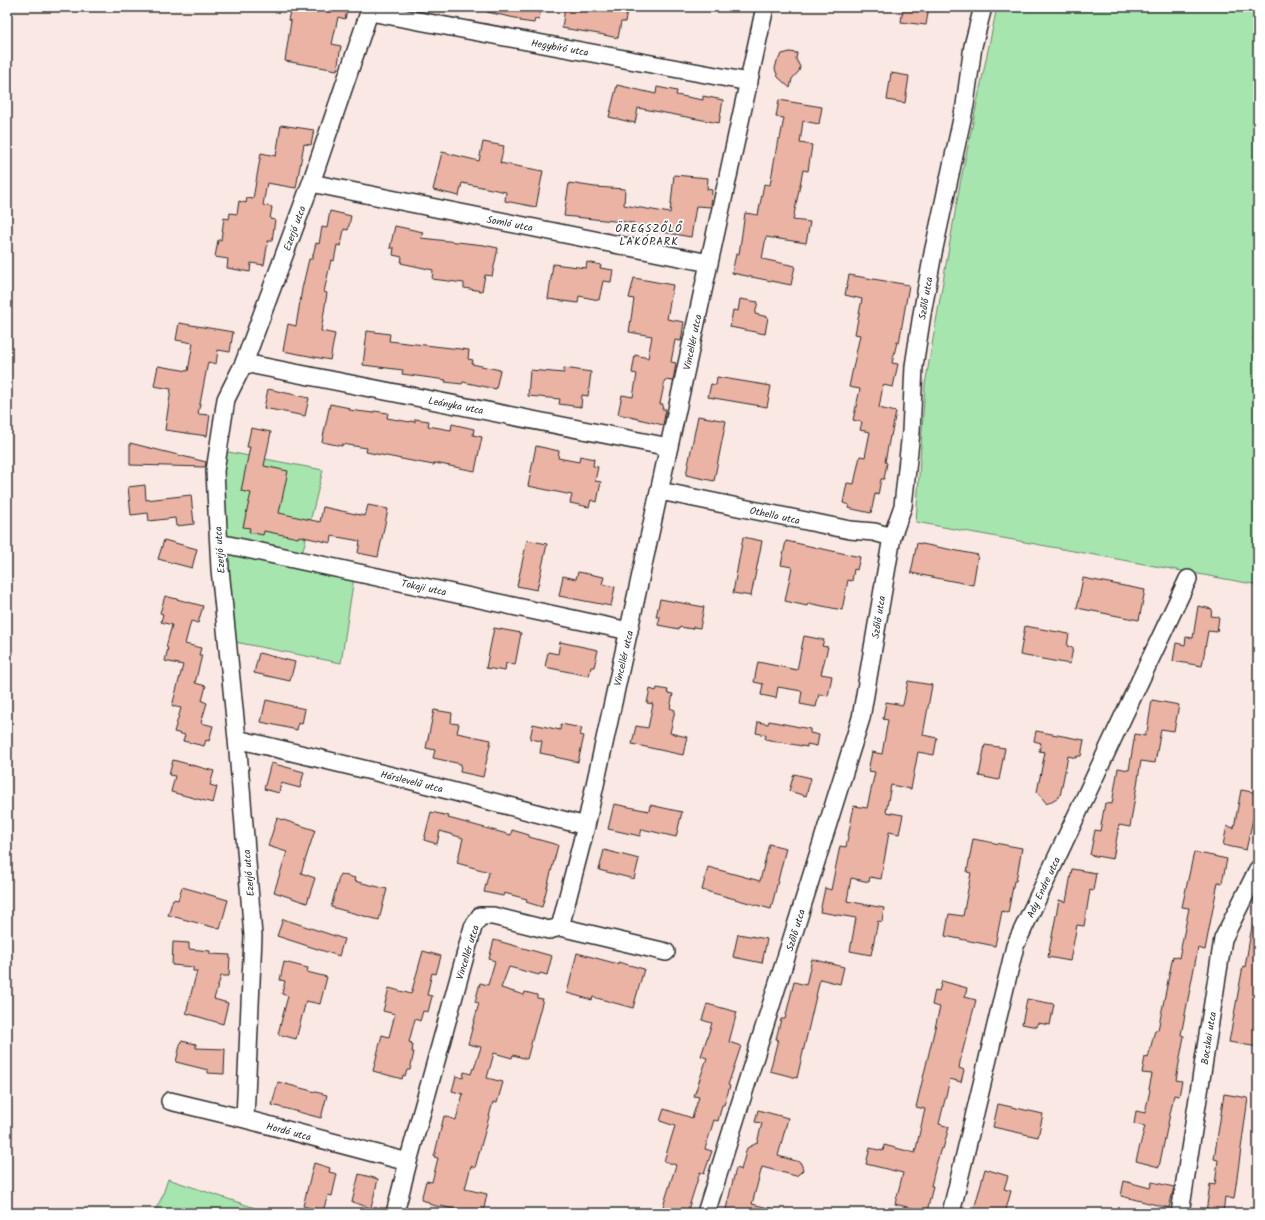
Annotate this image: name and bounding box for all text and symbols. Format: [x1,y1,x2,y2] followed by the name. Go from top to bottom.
[530,35,590,61] street label: Hegybíró utca
[279,203,311,253] street label: Ezerjó utca
[485,212,535,236] street label: Somló utca
[615,220,683,251] district label: ÖREGSZŐLŐ LAKÓPARK
[914,275,938,321] street label: Szőlő utca
[679,313,707,371] street label: Vincellér utca
[427,393,485,419] street label: Leányka utca
[748,503,802,529] street label: Othello utca
[210,526,230,574] street label: Ezerjó utca
[400,575,448,601] street label: Tokaji utca
[868,594,890,640] street label: Szőlő utca
[610,629,638,688] street label: Vincellér utca
[379,766,445,798] street label: Hárslevelű utca
[239,849,259,897] street label: Ezerjó utca
[1023,854,1065,921] street label: Ady Endre utca
[782,907,810,953] street label: Szőlő utca
[452,923,484,982] street label: Vincellér utca
[1197,1010,1221,1066] street label: Bocskai utca
[265,1118,313,1146] street label: Hordó utca

